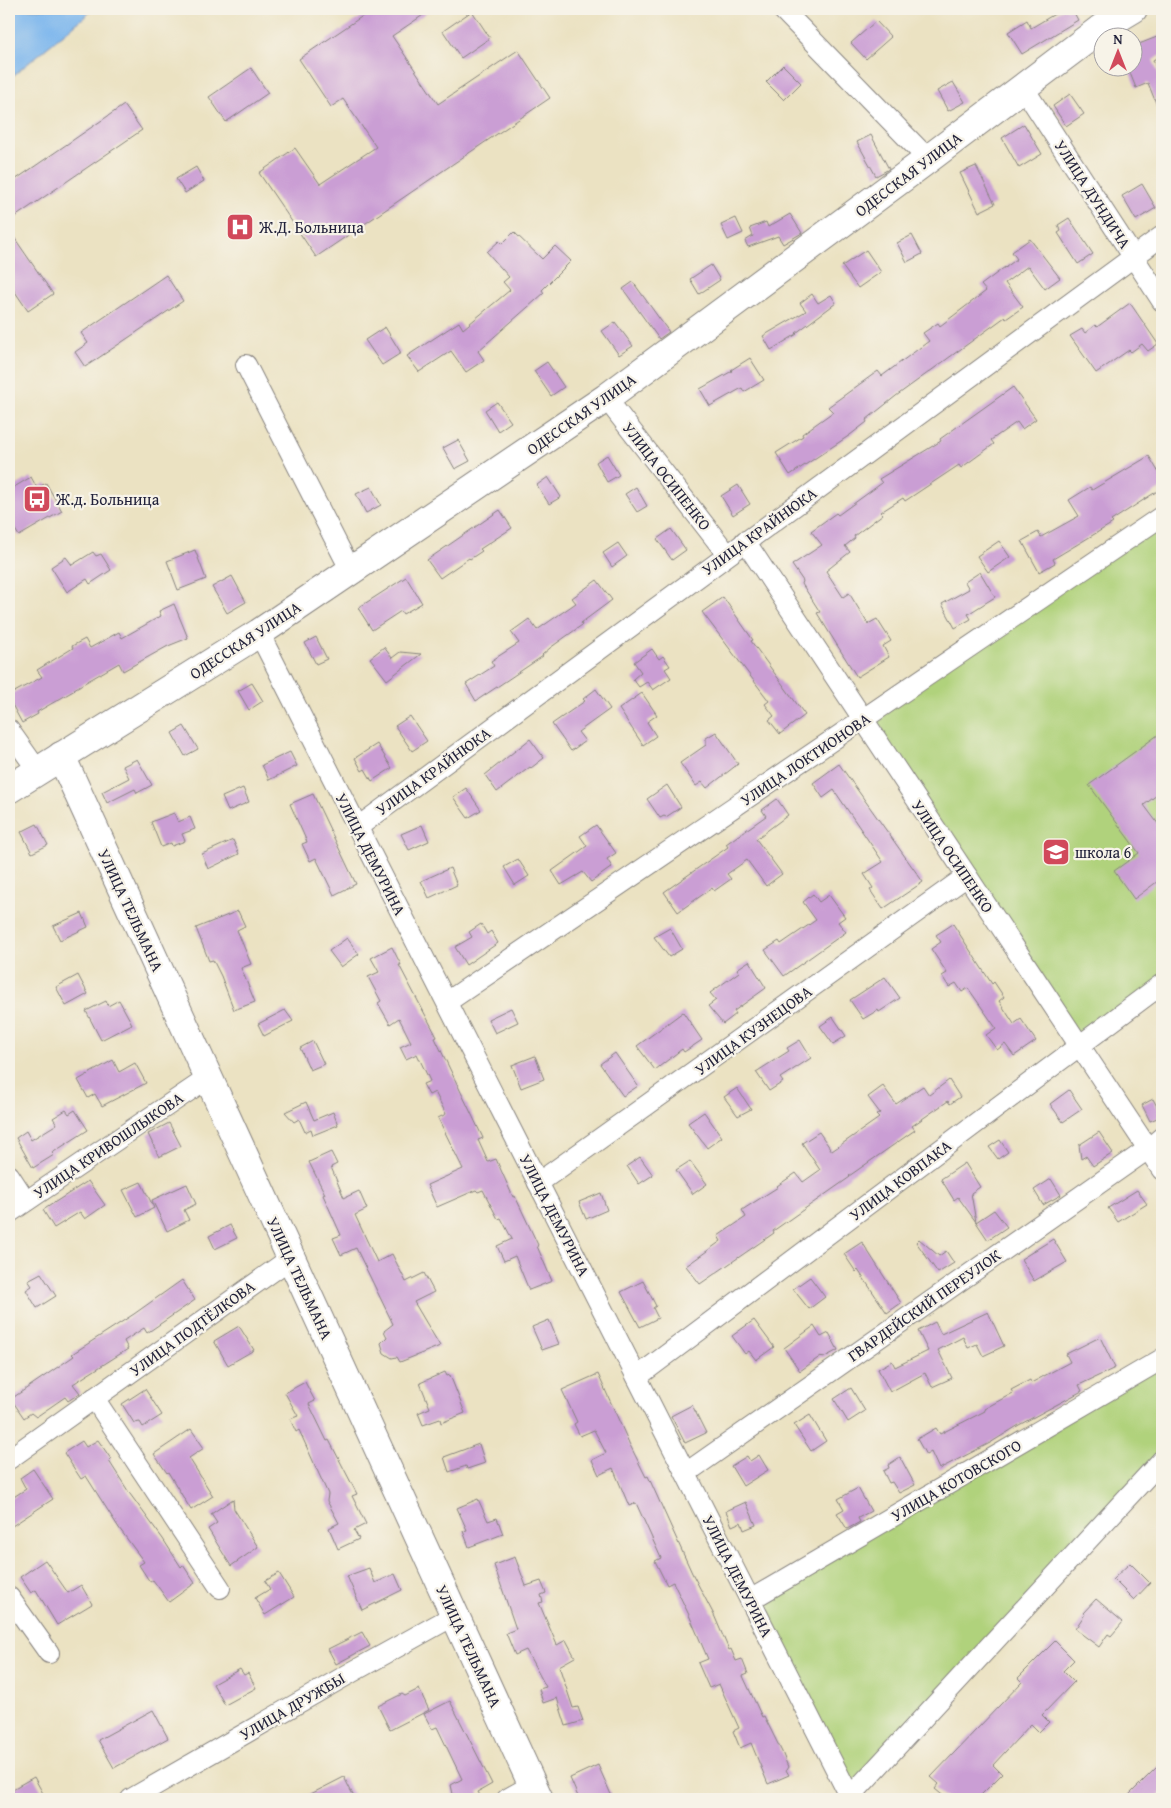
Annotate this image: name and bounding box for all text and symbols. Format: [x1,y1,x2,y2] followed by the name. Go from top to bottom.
[1094,28,1144,78] north arrow
[1113,29,1123,49] text: N
[849,126,967,222] street label: ОДЕССКАЯ УЛИЦА
[1049,135,1137,253] street label: УЛИЦА ДУНДИЧА
[225,212,255,242] hospital icon: Ж.Д. Больница
[258,215,364,239] place label: Ж.Д. Больница
[521,367,641,461] street label: ОДЕССКАЯ УЛИЦА
[617,417,717,536] street label: УЛИЦА ОСИПЕНКО
[697,481,822,581] street label: УЛИЦА КРАЙНЮКА
[22,484,52,514] bus stop icon: Ж.д. Больница
[55,487,160,511] place label: Ж.д. Больница
[185,595,306,685] street label: ОДЕССКАЯ УЛИЦА
[735,706,875,812] street label: УЛИЦА ЛОКТИОНОВА
[371,721,496,821] street label: УЛИЦА КРАЙНЮКА
[330,789,412,920] street label: УЛИЦА ДЕМУРИНА
[906,795,1000,918] street label: УЛИЦА ОСИПЕНКО
[1041,837,1071,867] school or university icon: школа 6
[1075,840,1132,864] place label: школа 6
[92,845,170,976] street label: УЛИЦА ТЕЛЬМАНА
[689,979,817,1081] street label: УЛИЦА КУЗНЕЦОВА
[28,1086,188,1204] street label: УЛИЦА КРИВОШЛЫКОВА
[844,1133,956,1226] street label: УЛИЦА КОВПАКА
[514,1150,596,1281] street label: УЛИЦА ДЕМУРИНА
[261,1213,339,1344] street label: УЛИЦА ТЕЛЬМАНА
[842,1243,1006,1367] street label: ГВАРДЕЙСКИЙ ПЕРЕУЛОК
[124,1274,260,1382] street label: УЛИЦА ПОДТЁЛКОВА
[886,1433,1026,1527] street label: УЛИЦА КОТОВСКОГО
[697,1511,779,1642] street label: УЛИЦА ДЕМУРИНА
[430,1581,508,1712] street label: УЛИЦА ТЕЛЬМАНА
[235,1666,349,1746] street label: УЛИЦА ДРУЖБЫ

